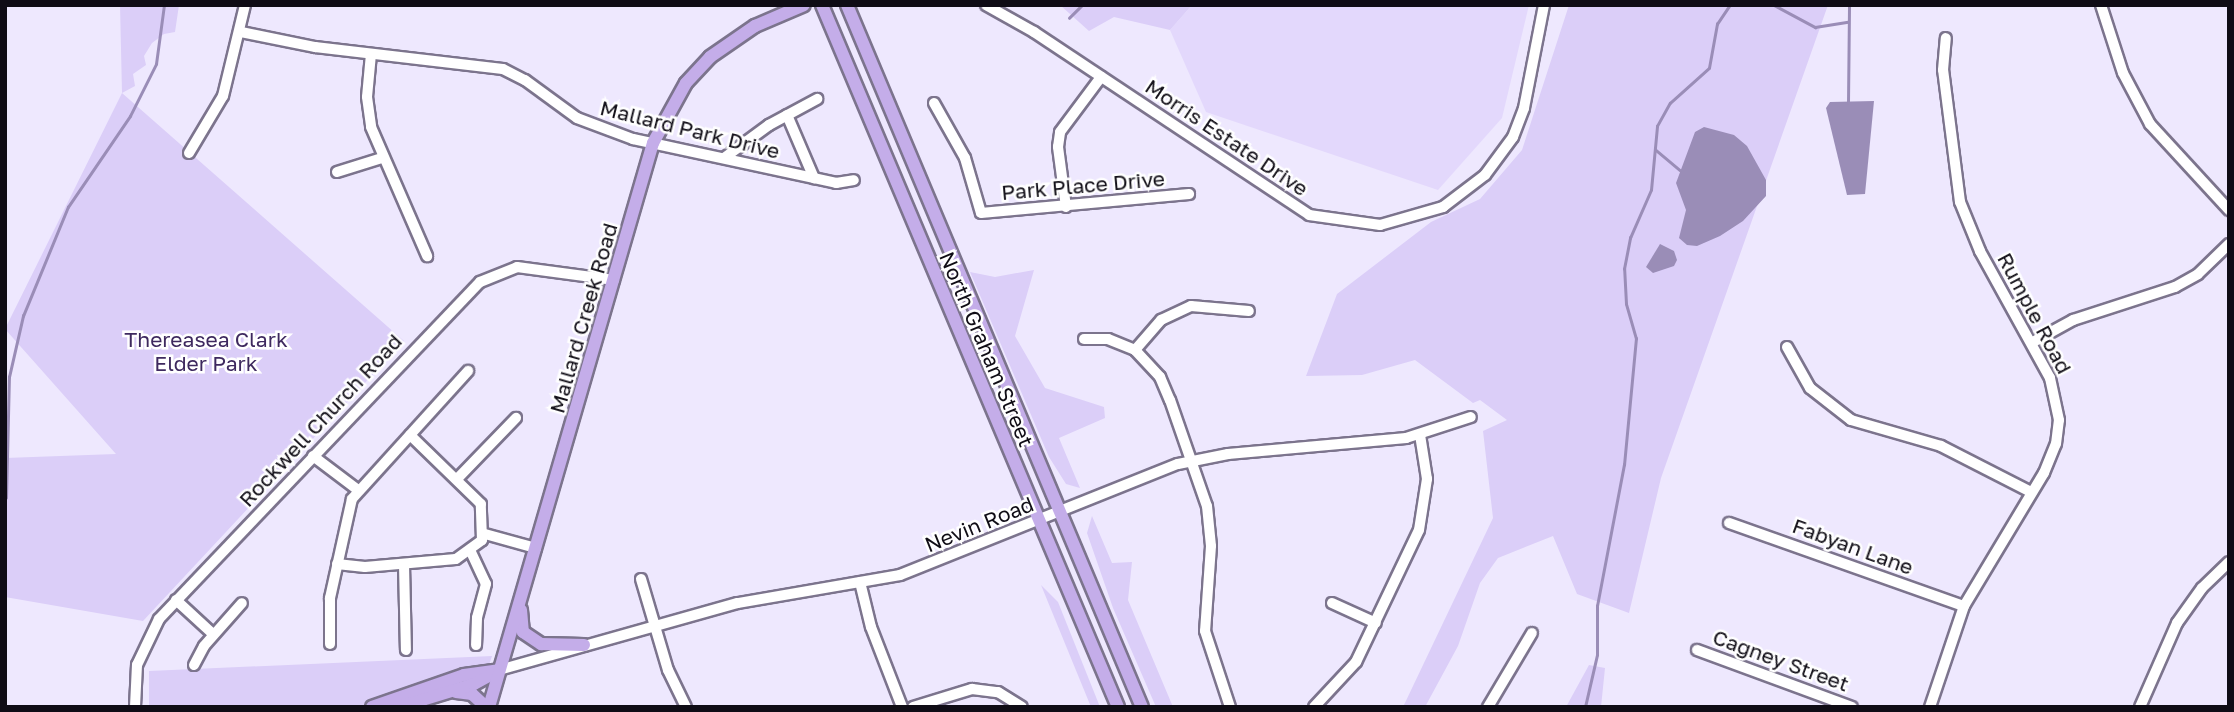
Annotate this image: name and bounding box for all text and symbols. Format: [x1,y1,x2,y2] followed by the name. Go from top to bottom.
[1141,73,1313,201] street label: Morris Estate Drive
[598,95,782,163] street label: Mallard Park Drive
[1000,165,1166,205] street label: Park Place Drive
[544,220,622,416] street label: Mallard Creek Road
[935,248,1039,450] street label: North Graham Street
[1993,248,2077,378] street label: Rumple Road
[124,326,288,376] park label: Thereasea Clark Elder Park
[233,328,407,512] street label: Rockwell Church Road
[921,491,1037,557] street label: Nevin Road
[1789,512,1917,580] street label: Fabyan Lane
[1710,624,1852,696] street label: Cagney Street

